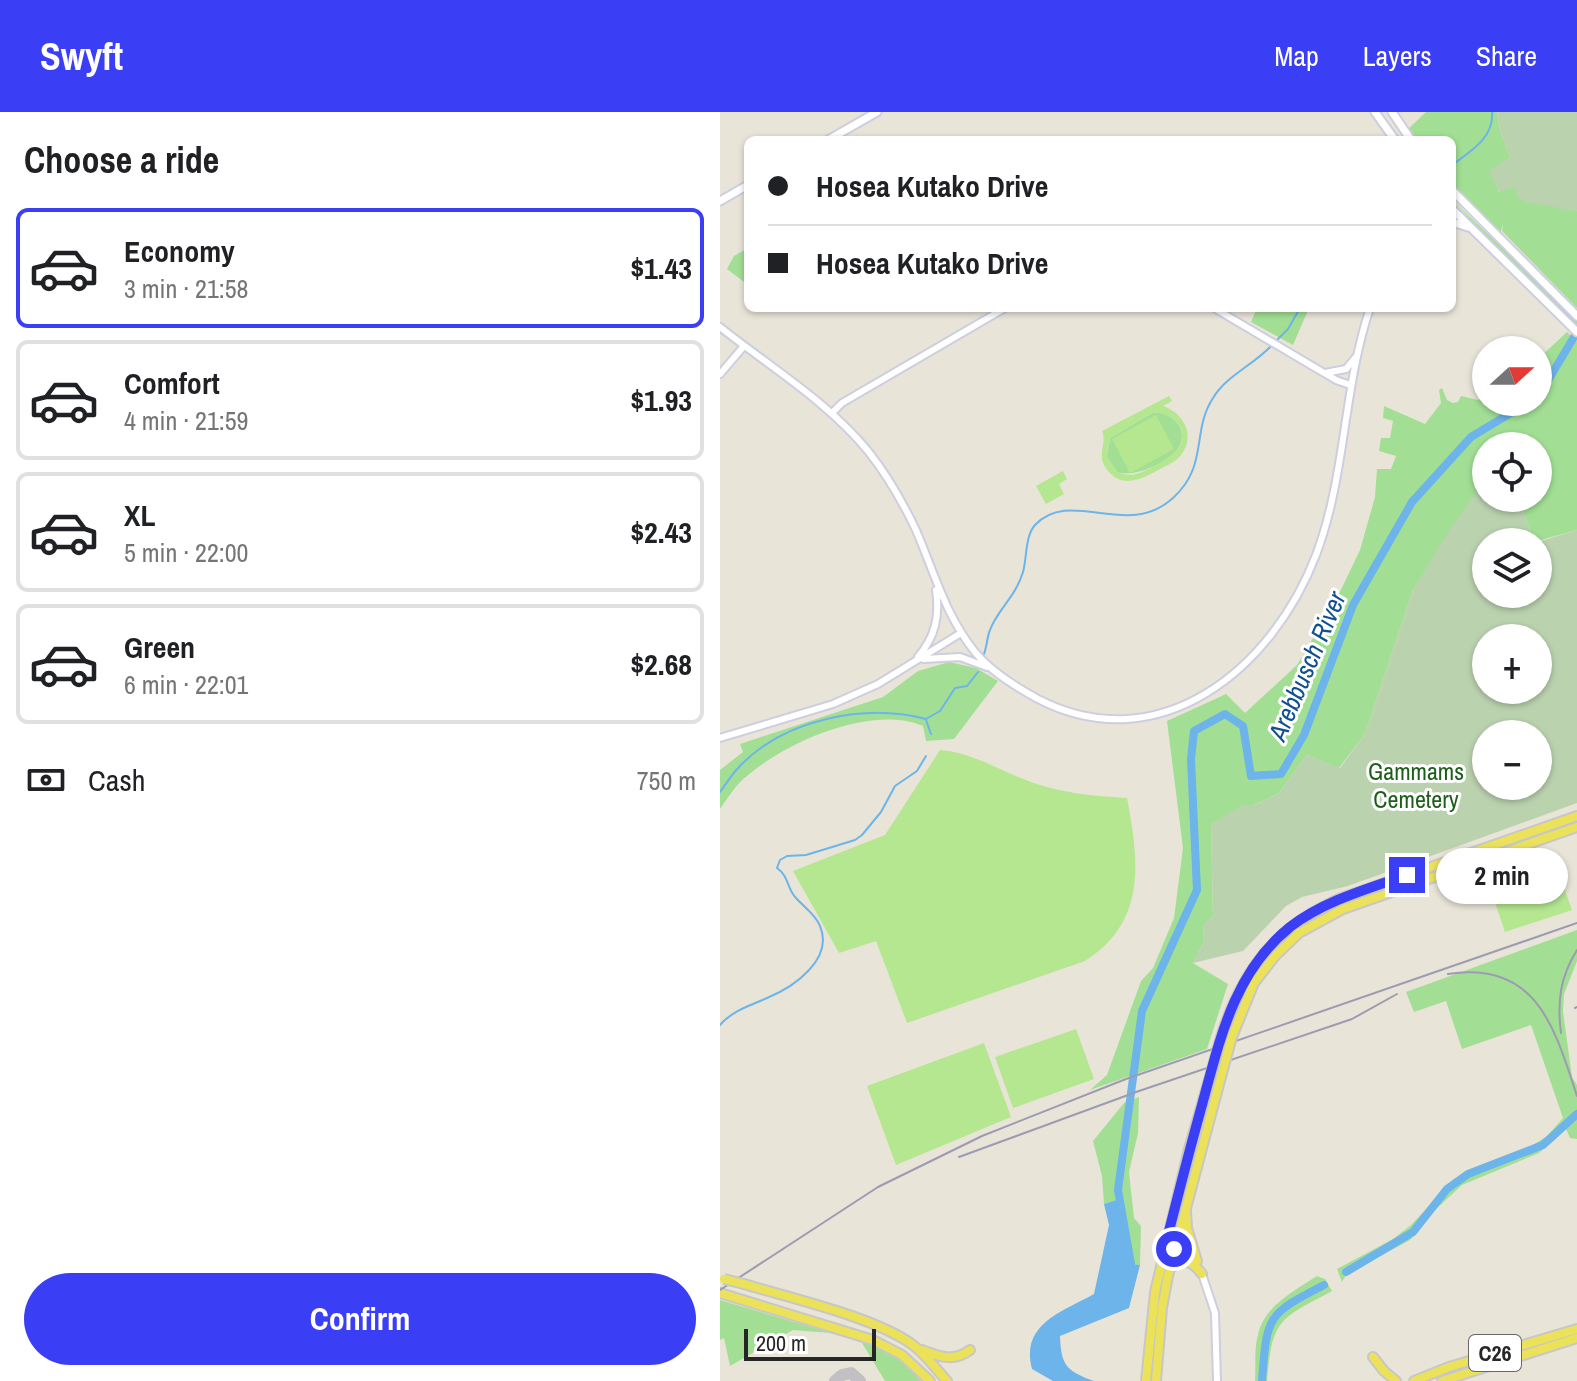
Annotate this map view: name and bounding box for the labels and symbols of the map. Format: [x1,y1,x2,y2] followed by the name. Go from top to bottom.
[1472,336,1552,416] north arrow
[1259,585,1354,747] water label: Arebbusch River
[1368,755,1464,815] park label: Gammams Cemetery
[1435,847,1567,903] callout: 2 min
[1389,857,1425,893] route end
[1156,1231,1192,1267] route start
[744,1325,876,1361] scale bar
[1469,1335,1521,1371] road number: C26

